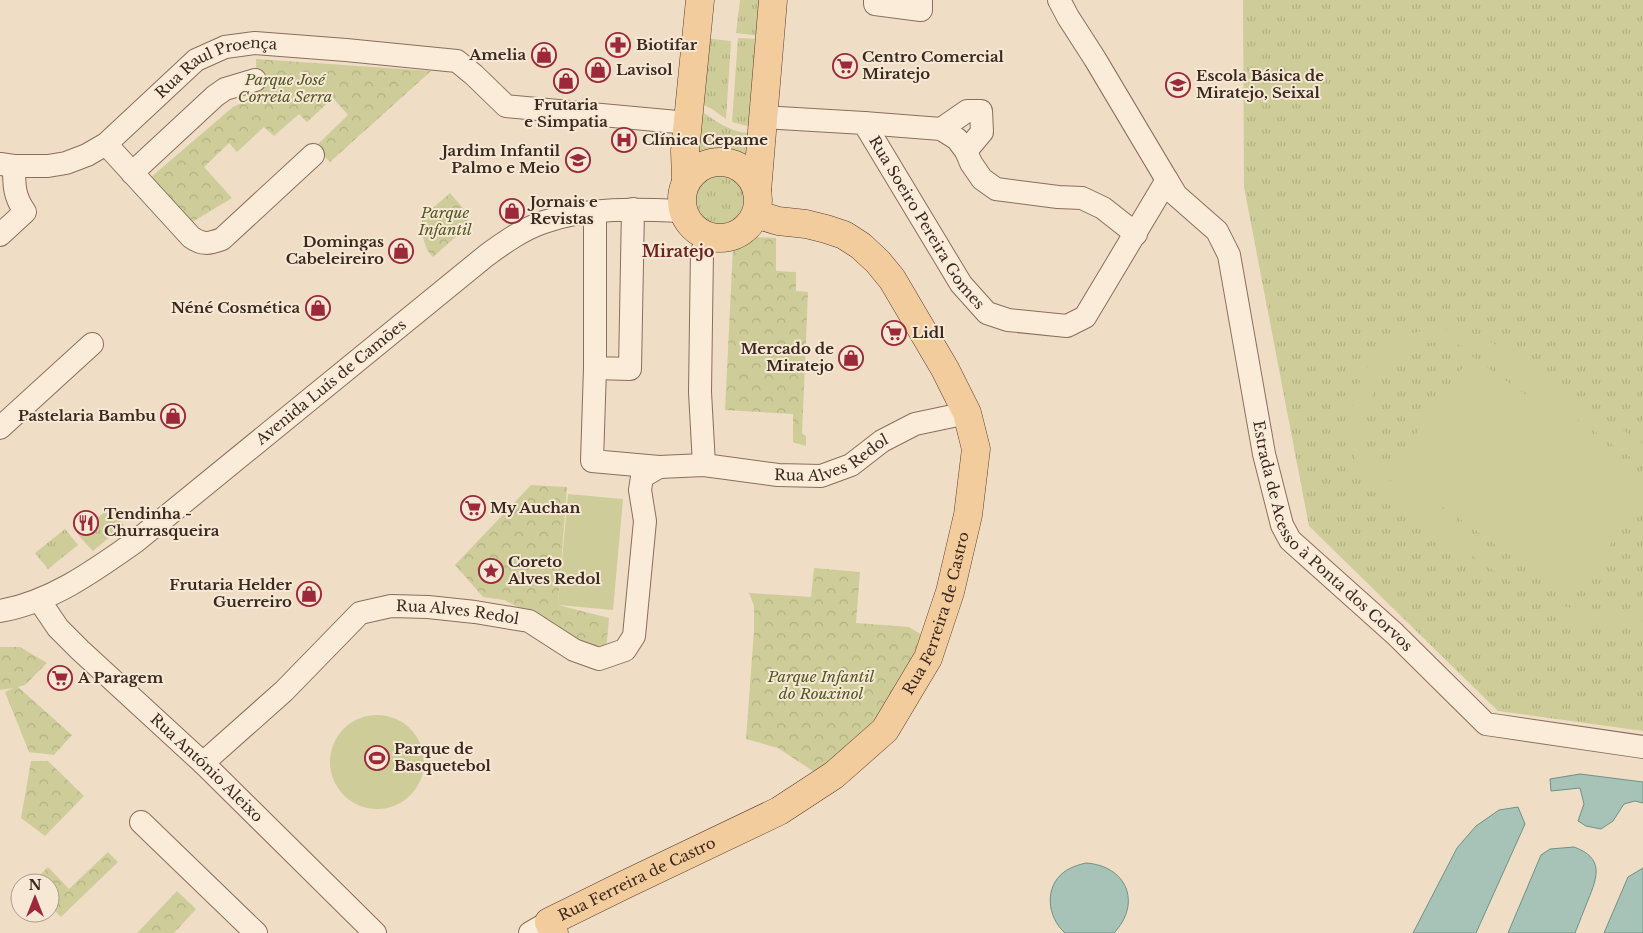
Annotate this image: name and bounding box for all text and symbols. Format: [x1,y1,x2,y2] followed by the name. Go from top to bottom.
[605,32,631,58] pharmacy icon: Biotifar
[151,33,279,102] street label: Rua Raul Proença
[636,35,698,54] place label: Biotifar
[531,42,557,68] shop icon: Amelia
[468,45,526,64] place label: Amelia
[862,47,1005,83] place label: Centro Comercial Miratejo
[832,53,858,79] supermarket icon: Centro Comercial Miratejo
[585,57,611,83] shop icon: Lavisol
[616,60,673,79] place label: Lavisol
[1196,66,1324,102] place label: Escola Básica de Miratejo, Seixal
[553,68,579,94] shop icon: Frutaria e Simpatia
[238,70,332,106] park label: Parque José Correia Serra
[1165,72,1191,98] school or university icon: Escola Básica de Miratejo, Seixal
[524,95,608,131] place label: Frutaria e Simpatia
[611,127,637,153] hospital icon: Clínica Cepame
[642,130,768,149] place label: Clínica Cepame
[865,132,989,313] street label: Rua Soeiro Pereira Gomes
[439,141,561,177] place label: Jardim Infantil Palmo e Meio
[565,147,591,173] school or university icon: Jardim Infantil Palmo e Meio
[527,192,598,228] place label: Jornais e Revistas
[499,198,525,224] shop icon: Jornais e Revistas
[417,203,472,239] park label: Parque Infantil
[286,232,384,268] place label: Domingas Cabeleireiro
[388,238,414,264] shop icon: Domingas Cabeleireiro
[642,241,714,261] district label: Miratejo
[305,295,331,321] shop icon: Néné Cosmética
[171,298,300,317] place label: Néné Cosmética
[251,315,410,449] street label: Avenida Luís de Camões
[881,320,907,346] supermarket icon: Lidl
[912,323,945,342] place label: Lidl
[740,339,834,375] place label: Mercado de Miratejo
[838,345,864,371] shop icon: Mercado de Miratejo
[160,403,186,429] shop icon: Pastelaria Bambu
[18,406,156,425] place label: Pastelaria Bambu
[1249,419,1417,655] street label: Estrada de Acesso à Ponta dos Corvos
[774,429,891,485] street label: Rua Alves Redol
[460,495,486,521] supermarket icon: My Auchan
[490,498,580,517] place label: My Auchan
[104,504,220,540] place label: Tendinha - Churrasqueira
[73,510,99,536] restaurant icon: Tendinha - Churrasqueira
[898,530,973,698] street label: Rua Ferreira de Castro
[507,552,601,588] place label: Coreto Alves Redol
[478,558,504,584] place icon: Coreto Alves Redol
[169,575,293,611] place label: Frutaria Helder Guerreiro
[296,581,322,607] shop icon: Frutaria Helder Guerreiro
[396,596,521,628] street label: Rua Alves Redol
[47,665,73,691] supermarket icon: A Paragem
[767,667,874,703] park label: Parque Infantil do Rouxinol
[77,668,164,687] place label: A Paragem
[146,709,267,826] street label: Rua António Aleixo
[394,739,492,775] place label: Parque de Basquetebol
[364,745,390,771] sports icon: Parque de Basquetebol
[555,833,719,925] street label: Rua Ferreira de Castro
[10,873,60,923] north arrow
[28,876,42,894] text: N

